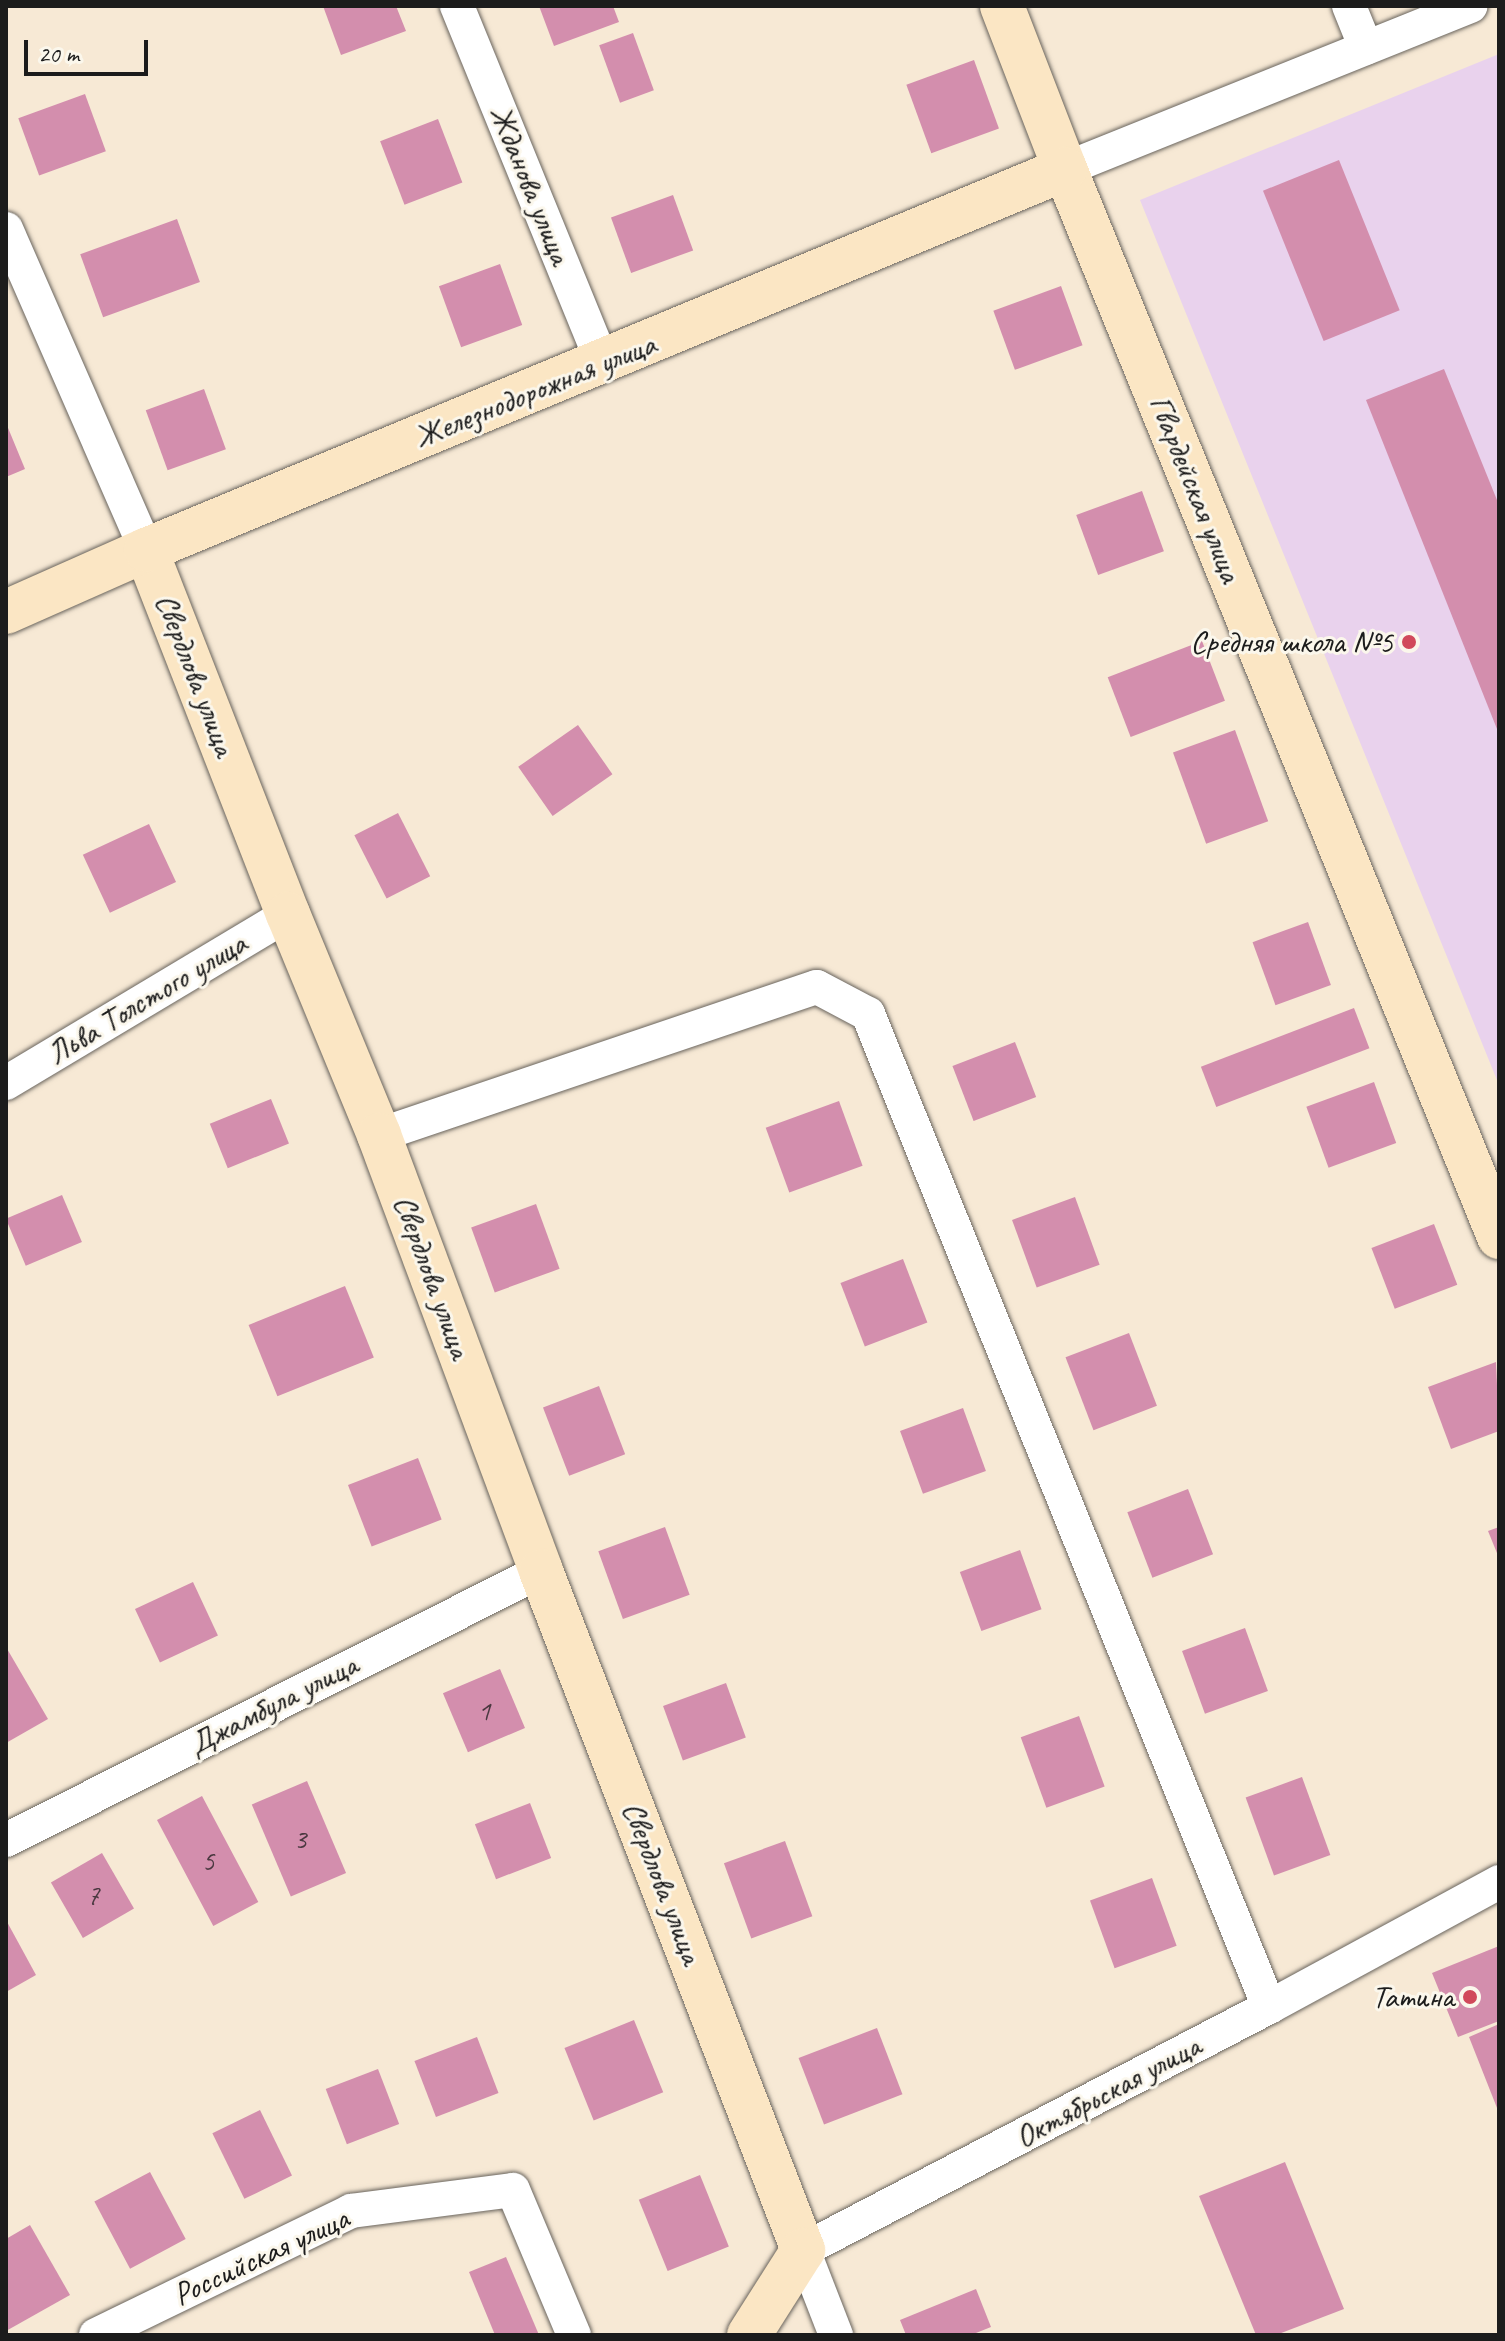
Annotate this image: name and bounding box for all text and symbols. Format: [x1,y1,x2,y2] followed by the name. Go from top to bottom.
[28,24,152,74] scale bar
[38,39,79,69] text: 20 m
[481,100,579,270] street label: Жданова улица
[407,324,663,458] street label: Железнодорожная улица
[1140,389,1250,589] street label: Гвардейская улица
[146,588,244,762] street label: Свердлова улица
[1190,623,1393,661] place label: Средняя школа №5
[1400,633,1418,651] marker: Средняя школа №5
[41,925,253,1073] street label: Льва Толстого улица
[385,1190,479,1364] street label: Свердлова улица
[181,1646,365,1764] street label: Джамбула улица
[478,1694,490,1728] house number: 1
[613,1796,711,1970] street label: Свердлова улица
[294,1822,306,1856] house number: 3
[202,1844,214,1878] house number: 5
[87,1878,99,1912] house number: 7
[1372,1978,1454,2016] place label: Татина
[1461,1988,1479,2006] marker: Татина
[1008,2027,1208,2157] street label: Октябрьская улица
[166,2199,356,2315] street label: Российская улица

